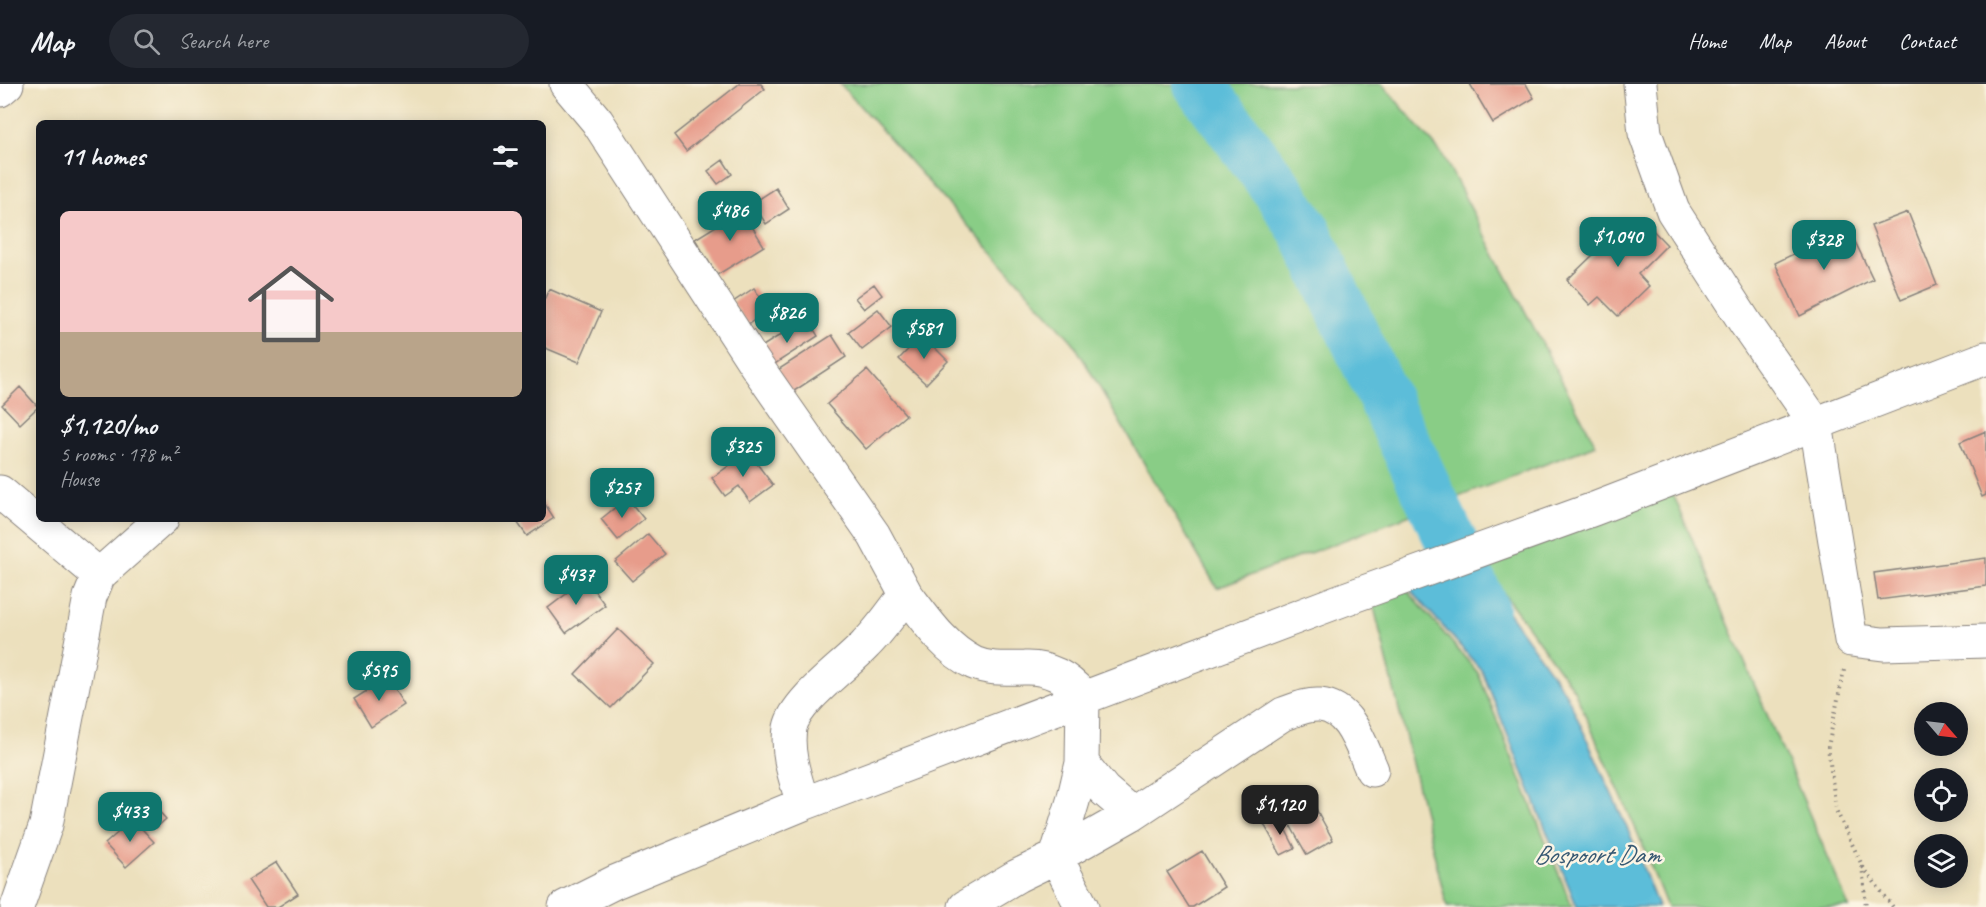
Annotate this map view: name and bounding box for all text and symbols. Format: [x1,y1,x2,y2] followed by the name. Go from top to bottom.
[109,14,529,68] search box
[30,24,73,59] text: Map
[130,25,163,58] icon: search
[178,27,268,55] text: Search here
[1688,28,1726,54] text: Home
[1759,28,1791,54] text: Map
[1824,28,1866,54] text: About
[1899,28,1956,54] text: Contact
[60,140,145,173] text: 11 homes
[489,140,522,173] icon: filters
[694,191,766,242] pin: $486
[712,198,748,223] text: $486
[1569,217,1667,268] pin: $1,040
[1788,220,1860,271] pin: $328
[1594,224,1642,249] text: $1,040
[1806,227,1842,252] text: $328
[237,250,345,358] icon: home
[751,293,823,344] pin: $826
[769,300,805,325] text: $826
[888,309,960,360] pin: $581
[906,316,942,341] text: $581
[60,409,157,442] text: $1,120/mo
[707,427,779,478] pin: $325
[725,434,761,459] text: $325
[60,442,177,467] text: 5 rooms · 178 m²
[60,467,99,492] text: House
[586,468,658,519] pin: $257
[604,475,640,500] text: $257
[540,555,612,606] pin: $437
[558,562,594,587] text: $437
[343,651,415,702] pin: $595
[361,658,397,683] text: $595
[1914,702,1968,756] north arrow
[1914,702,1968,888] map controls
[1914,768,1968,822] button: locate
[1231,785,1329,836] pin: $1,120
[94,792,166,843] pin: $433
[1256,792,1304,817] text: $1,120
[112,799,148,824] text: $433
[1914,834,1968,888] button: layers
[1534,838,1663,871] water label: Bospoort Dam

